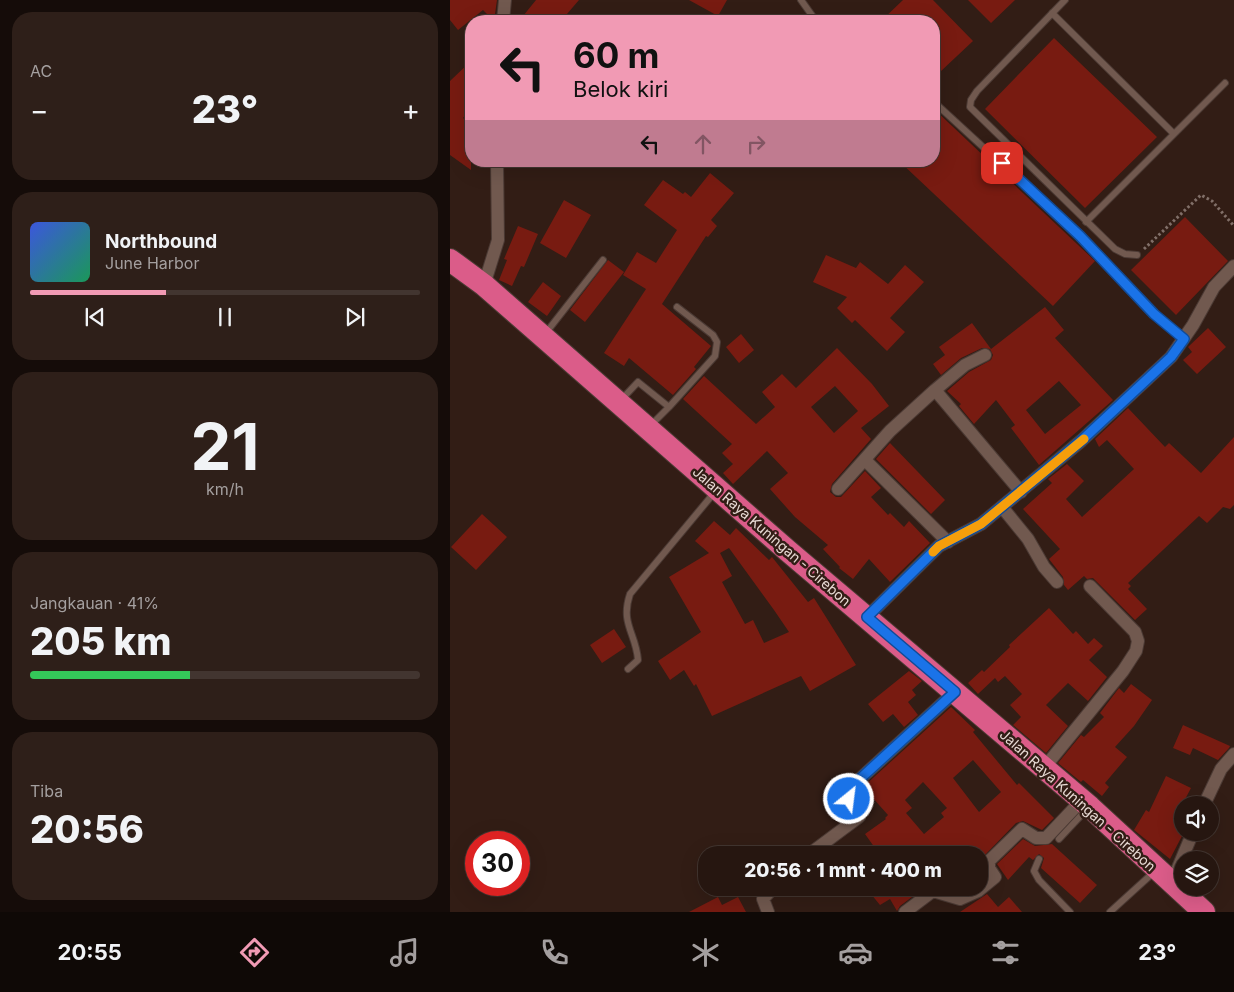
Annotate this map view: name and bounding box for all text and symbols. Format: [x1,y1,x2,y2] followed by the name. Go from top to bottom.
[573,34,660,76] text: 60 m
[490,35,555,100] icon: left
[30,61,52,81] text: AC
[573,76,668,102] text: Belok kiri
[192,86,258,132] text: 23°
[30,93,49,127] text: −
[401,93,420,127] text: +
[636,130,664,158] icon: left
[689,130,717,158] icon: ahead
[742,130,770,158] icon: right
[981,142,1023,184] pin
[988,149,1016,177] icon: arrive
[105,230,217,253] text: Northbound
[105,253,199,273] text: June Harbor
[81,303,109,331] icon: previous
[211,303,239,331] icon: pause
[341,303,369,331] icon: next
[191,407,259,486] text: 21
[690,463,854,609] street label: Jalan Raya Kuningan - Cirebon
[206,479,244,499] text: km/h
[30,593,159,613] text: Jangkauan · 41%
[30,618,171,664] text: 205 km
[997,726,1159,874] street label: Jalan Raya Kuningan - Cirebon
[822,772,874,824] position arrow
[30,781,63,801] text: Tiba
[1174,796,1219,896] map controls
[1174,796,1219,841] button: sound
[30,806,144,852] text: 20:56
[465,831,530,896] speed limit sign: 30
[1174,851,1219,896] button: layers
[744,859,942,882] text: 20:56 · 1 mnt · 400 m
[237,935,272,970] icon: directions
[387,935,422,970] icon: music
[537,935,572,970] icon: phone
[688,935,723,970] icon: climate
[838,935,873,970] icon: car
[988,935,1023,970] icon: filters
[58,939,122,965] text: 20:55
[1138,939,1176,965] text: 23°

